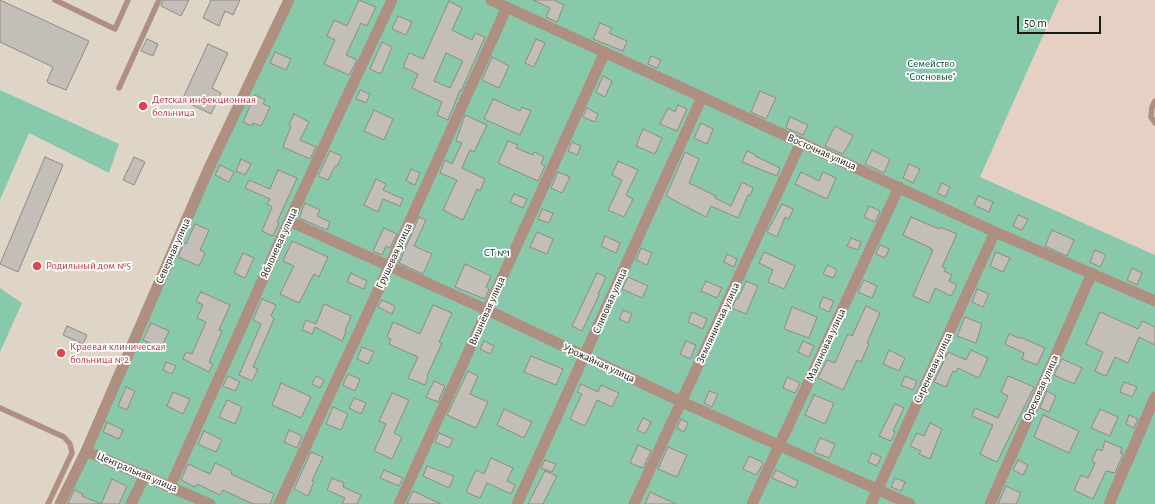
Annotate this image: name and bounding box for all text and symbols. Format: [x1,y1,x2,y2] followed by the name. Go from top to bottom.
[1019,8,1103,34] scale bar
[1024,17,1047,29] text: 50 m
[906,57,956,83] park label: Семейство "Сосновые"
[152,93,256,119] place label: Детская инфекционная больница
[137,100,149,112] marker: Детская инфекционная больница
[786,131,858,173] street label: Восточная улица
[258,206,300,280] street label: Яблоневая улица
[153,216,193,286] street label: Северная улица
[373,221,415,291] street label: Грушевая улица
[484,246,510,260] park label: СТ №1
[46,259,131,273] place label: Родильный дом №5
[31,260,43,272] marker: Родильный дом №5
[590,266,630,336] street label: Сливовая улица
[466,275,508,347] street label: Вишнёвая улица
[693,280,743,366] street label: Земляничная улица
[803,306,849,384] street label: Малиновая улица
[911,331,955,405] street label: Сиреневая улица
[70,340,166,366] place label: Краевая клиническая больница №2
[561,341,637,385] street label: Урожайная улица
[55,347,67,359] marker: Краевая клиническая больница №2
[1021,353,1061,423] street label: Ореховая улица
[95,449,179,495] street label: Центральная улица

